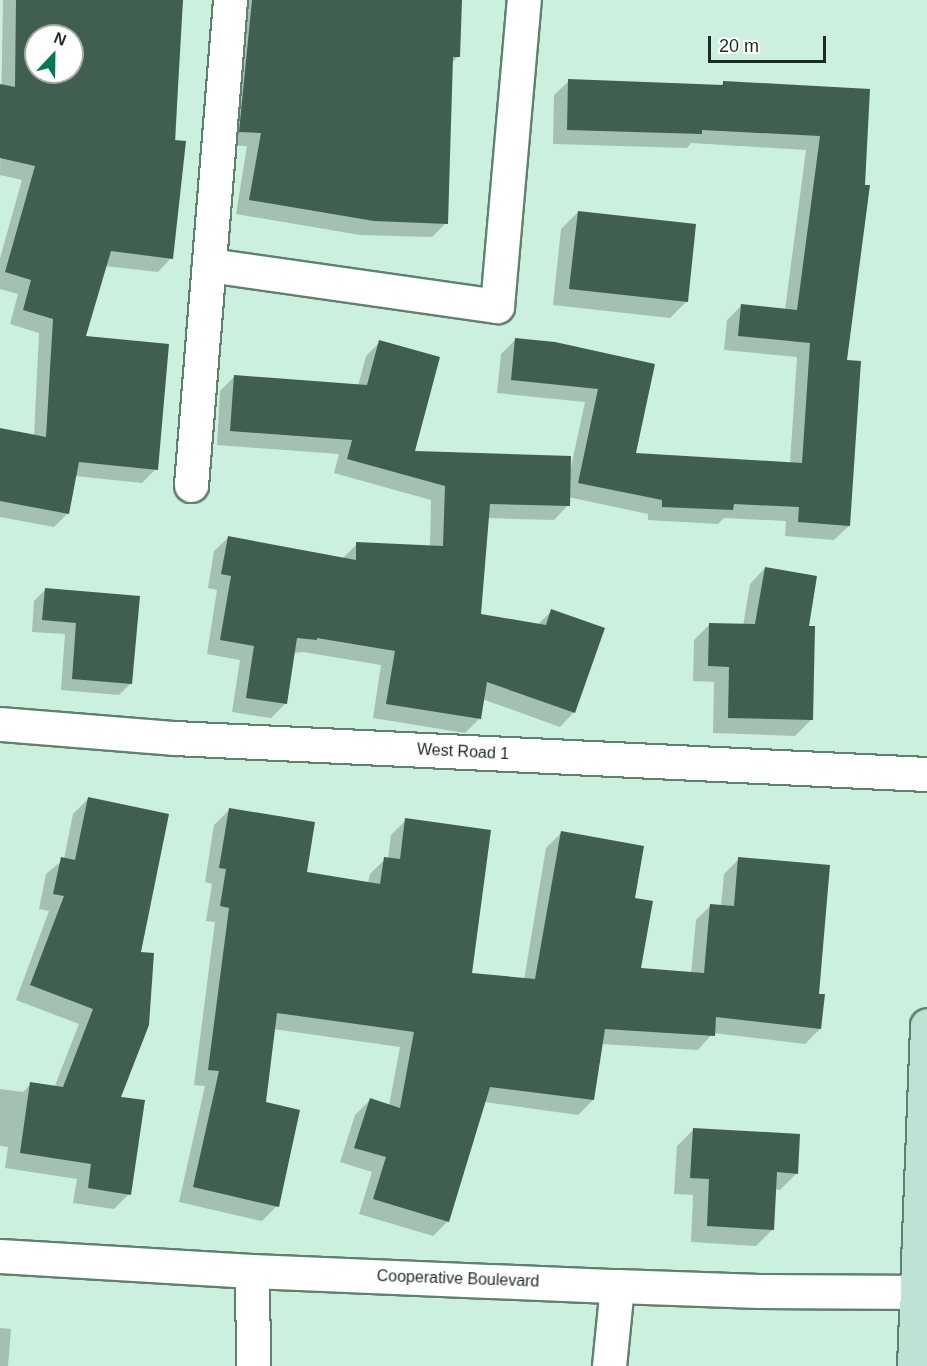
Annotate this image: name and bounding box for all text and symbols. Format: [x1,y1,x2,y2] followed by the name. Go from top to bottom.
[24,24,84,84] north arrow
[711,24,830,62] scale bar
[52,29,69,49] text: N
[719,36,759,56] text: 20 m
[416,740,510,764] street label: West Road 1
[376,1267,540,1291] street label: Cooperative Boulevard

